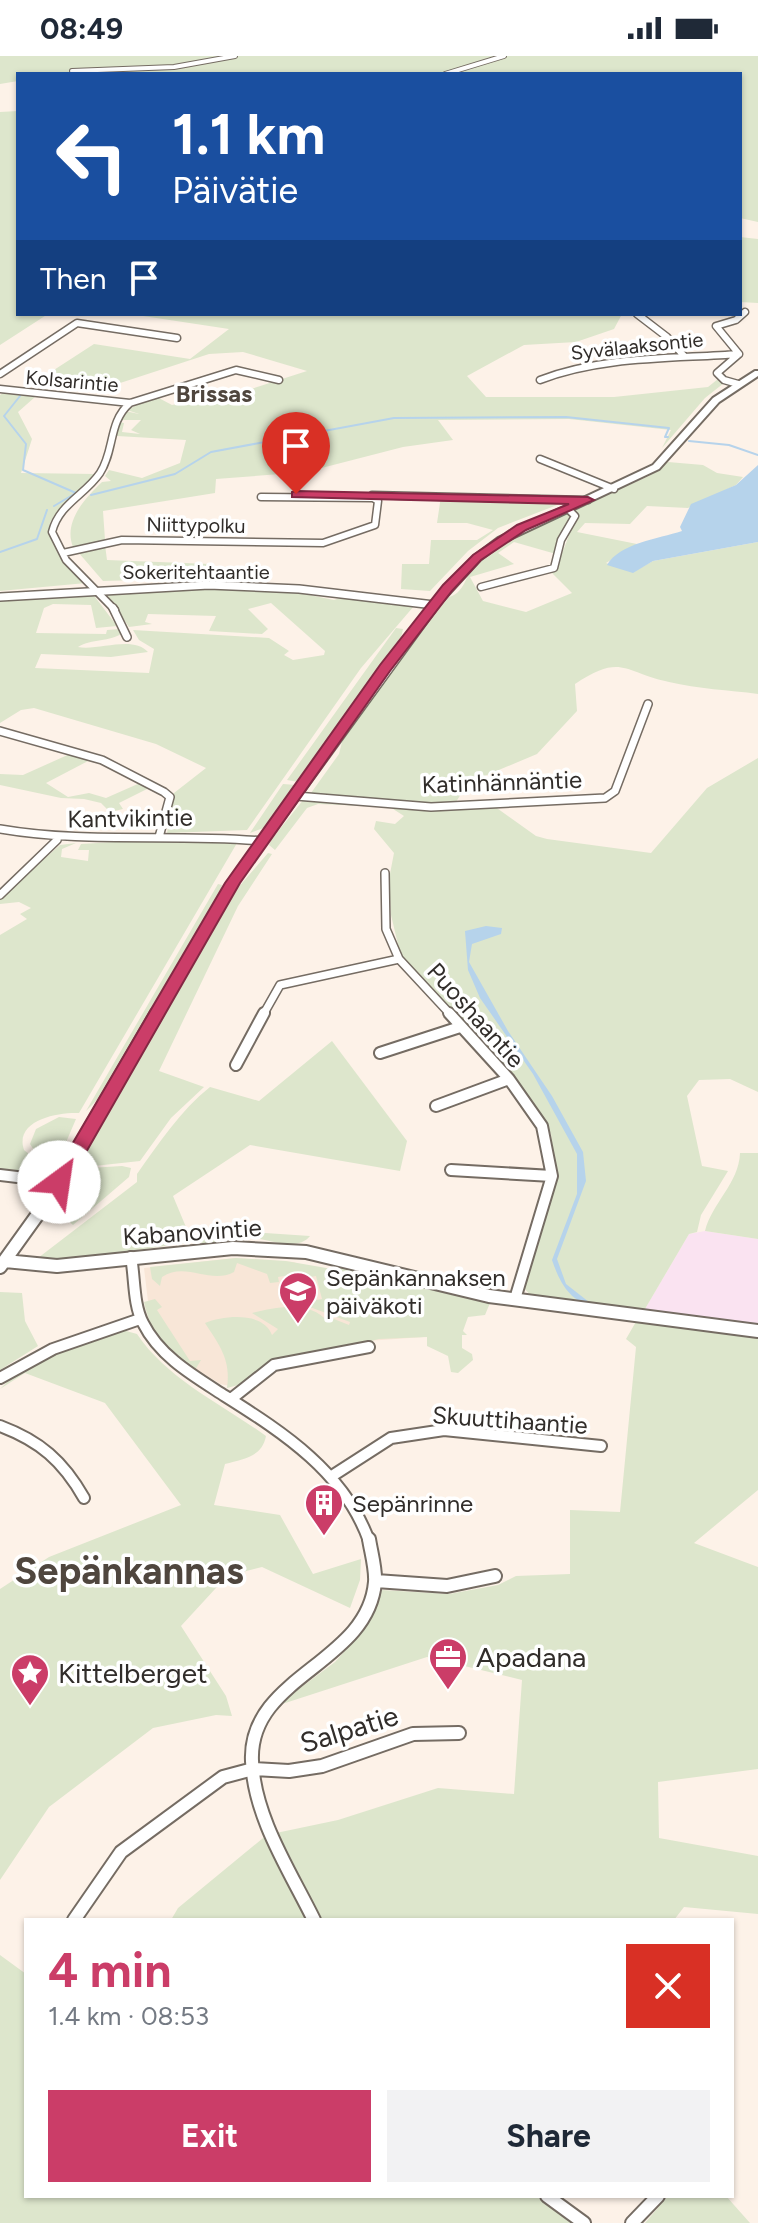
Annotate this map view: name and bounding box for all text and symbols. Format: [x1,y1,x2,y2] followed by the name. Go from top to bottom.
[40,10,123,47] text: 08:49
[172,101,325,168] text: 1.1 km
[40,104,144,208] icon: left
[172,169,298,212] text: Päivätie
[122,256,166,300] icon: arrive
[40,260,106,297] text: Then
[570,327,705,365] street label: Syvälaaksontie
[25,365,120,397] street label: Kolsarintie
[176,379,252,408] district label: Brissas
[262,412,330,494] pin
[274,424,318,468] icon: arrive
[146,512,246,538] street label: Niittypolku
[122,560,270,584] street label: Sokeritehtaantie
[421,765,583,799] street label: Katinhännäntie
[67,802,193,834] street label: Kantvikintie
[421,957,531,1073] street label: Puoshaantie
[17,1140,101,1224] position arrow
[122,1213,262,1251] street label: Kabanovintie
[326,1263,506,1320] place label: Sepänkannaksen päiväkoti
[277,1270,319,1325] school or university icon: Sepänkannaksen päiväkoti
[431,1400,589,1440] street label: Skuuttihaantie
[303,1482,345,1537] building icon: Sepänrinne
[352,1489,473,1518] place label: Sepänrinne
[14,1548,244,1594] district label: Sepänkannas
[427,1636,469,1691] office icon: Apadana
[476,1640,586,1674] place label: Apadana
[9,1652,51,1707] place icon: Kittelberget
[58,1656,208,1690] place label: Kittelberget
[296,1698,402,1760] street label: Salpatie
[48,1941,172,1999] text: 4 min
[626,1944,710,2028] button: close
[48,2000,209,2032] text: 1.4 km · 08:53
[48,2090,371,2182] button: Exit
[387,2090,710,2182] button: Share

